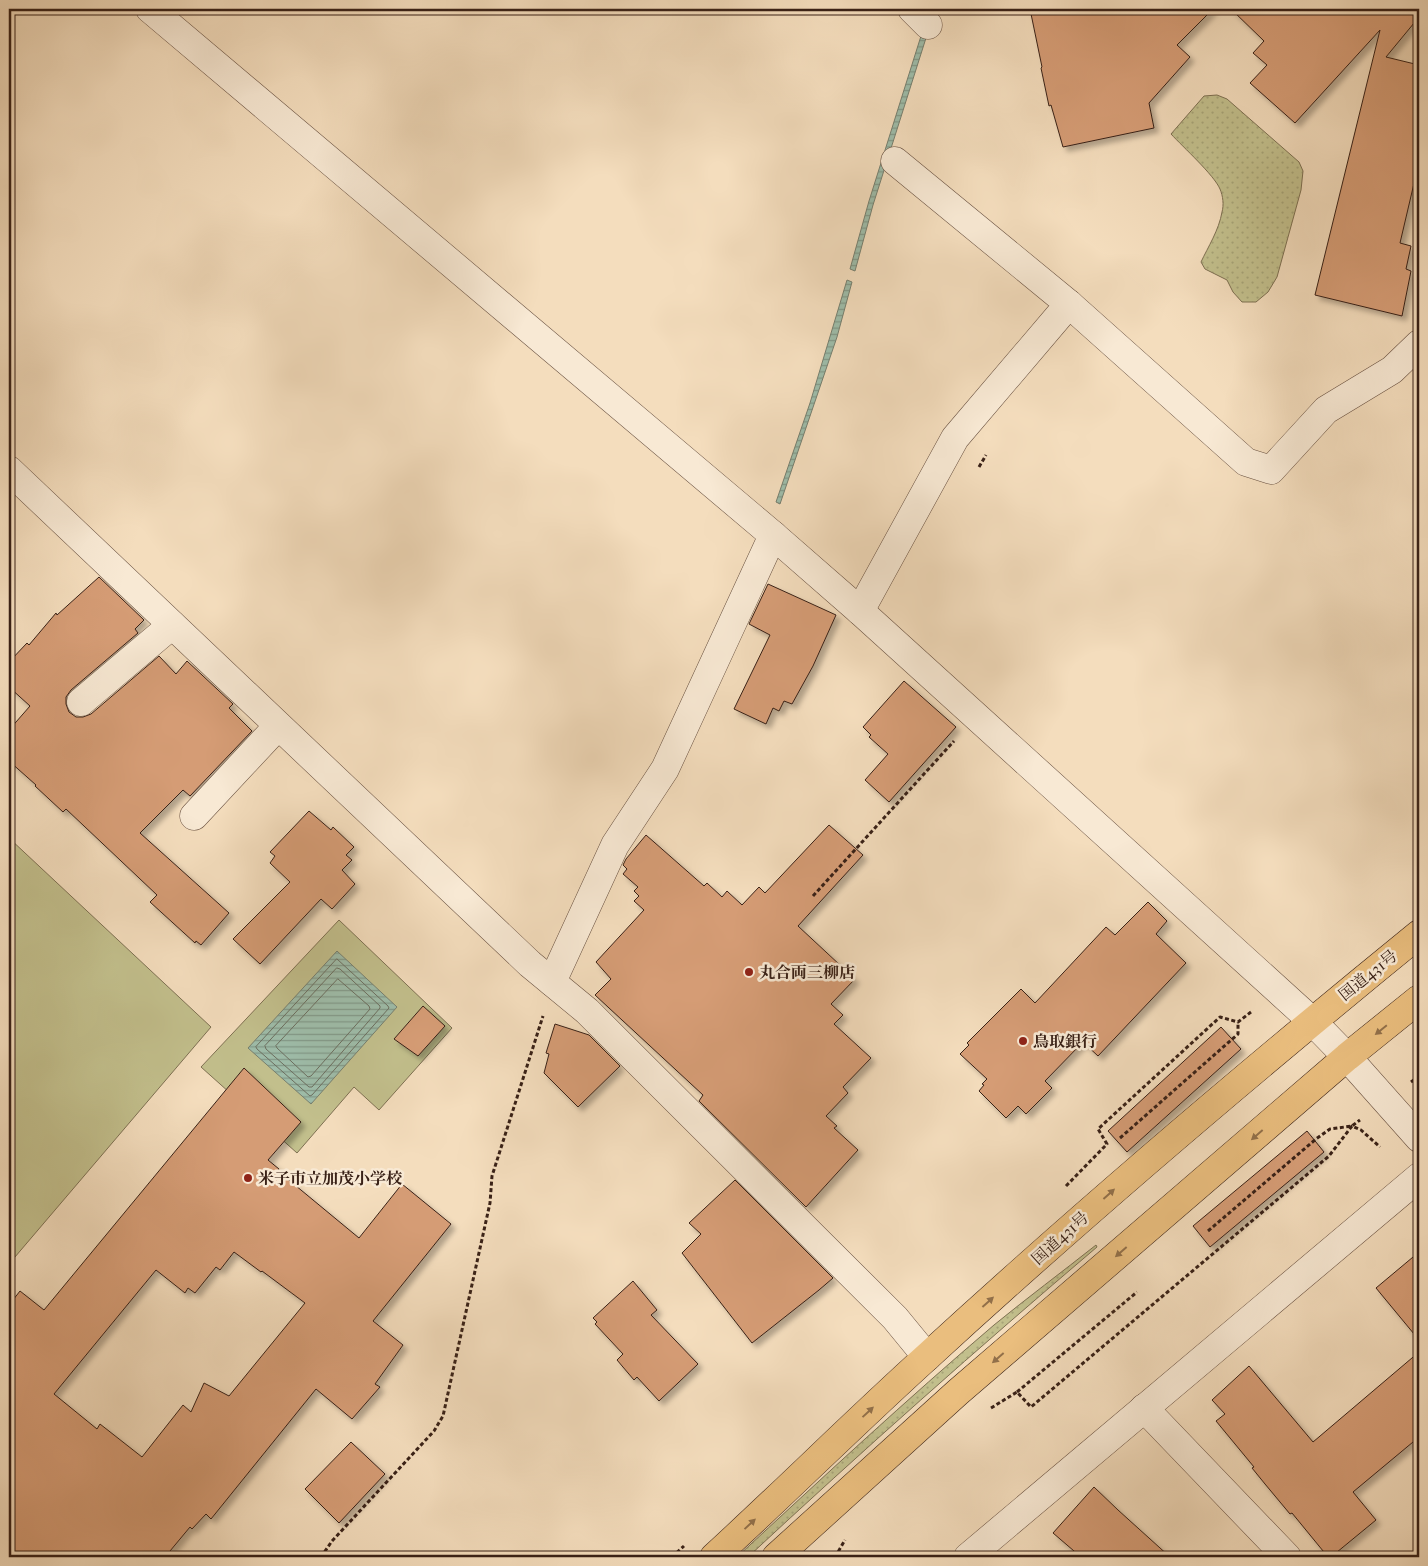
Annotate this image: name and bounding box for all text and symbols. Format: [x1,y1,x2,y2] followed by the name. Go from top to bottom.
[1335,946,1401,1004] street label: 国道431号
[759,963,855,982] place label: 丸合両三柳店
[743,966,755,978] marker: 丸合両三柳店
[1375,1024,1388,1035] one-way arrow
[1033,1032,1097,1051] place label: 鳥取銀行
[1017,1035,1029,1047] marker: 鳥取銀行
[1251,1129,1264,1140] one-way arrow
[258,1169,403,1188] place label: 米子市立加茂小学校
[242,1172,254,1184] marker: 米子市立加茂小学校
[1103,1189,1116,1200] one-way arrow
[1028,1208,1092,1268] street label: 国道431号
[1115,1246,1127,1257] one-way arrow
[981,1297,994,1308] one-way arrow
[992,1352,1004,1364] one-way arrow
[862,1406,874,1418] one-way arrow
[744,1518,756,1530] one-way arrow

